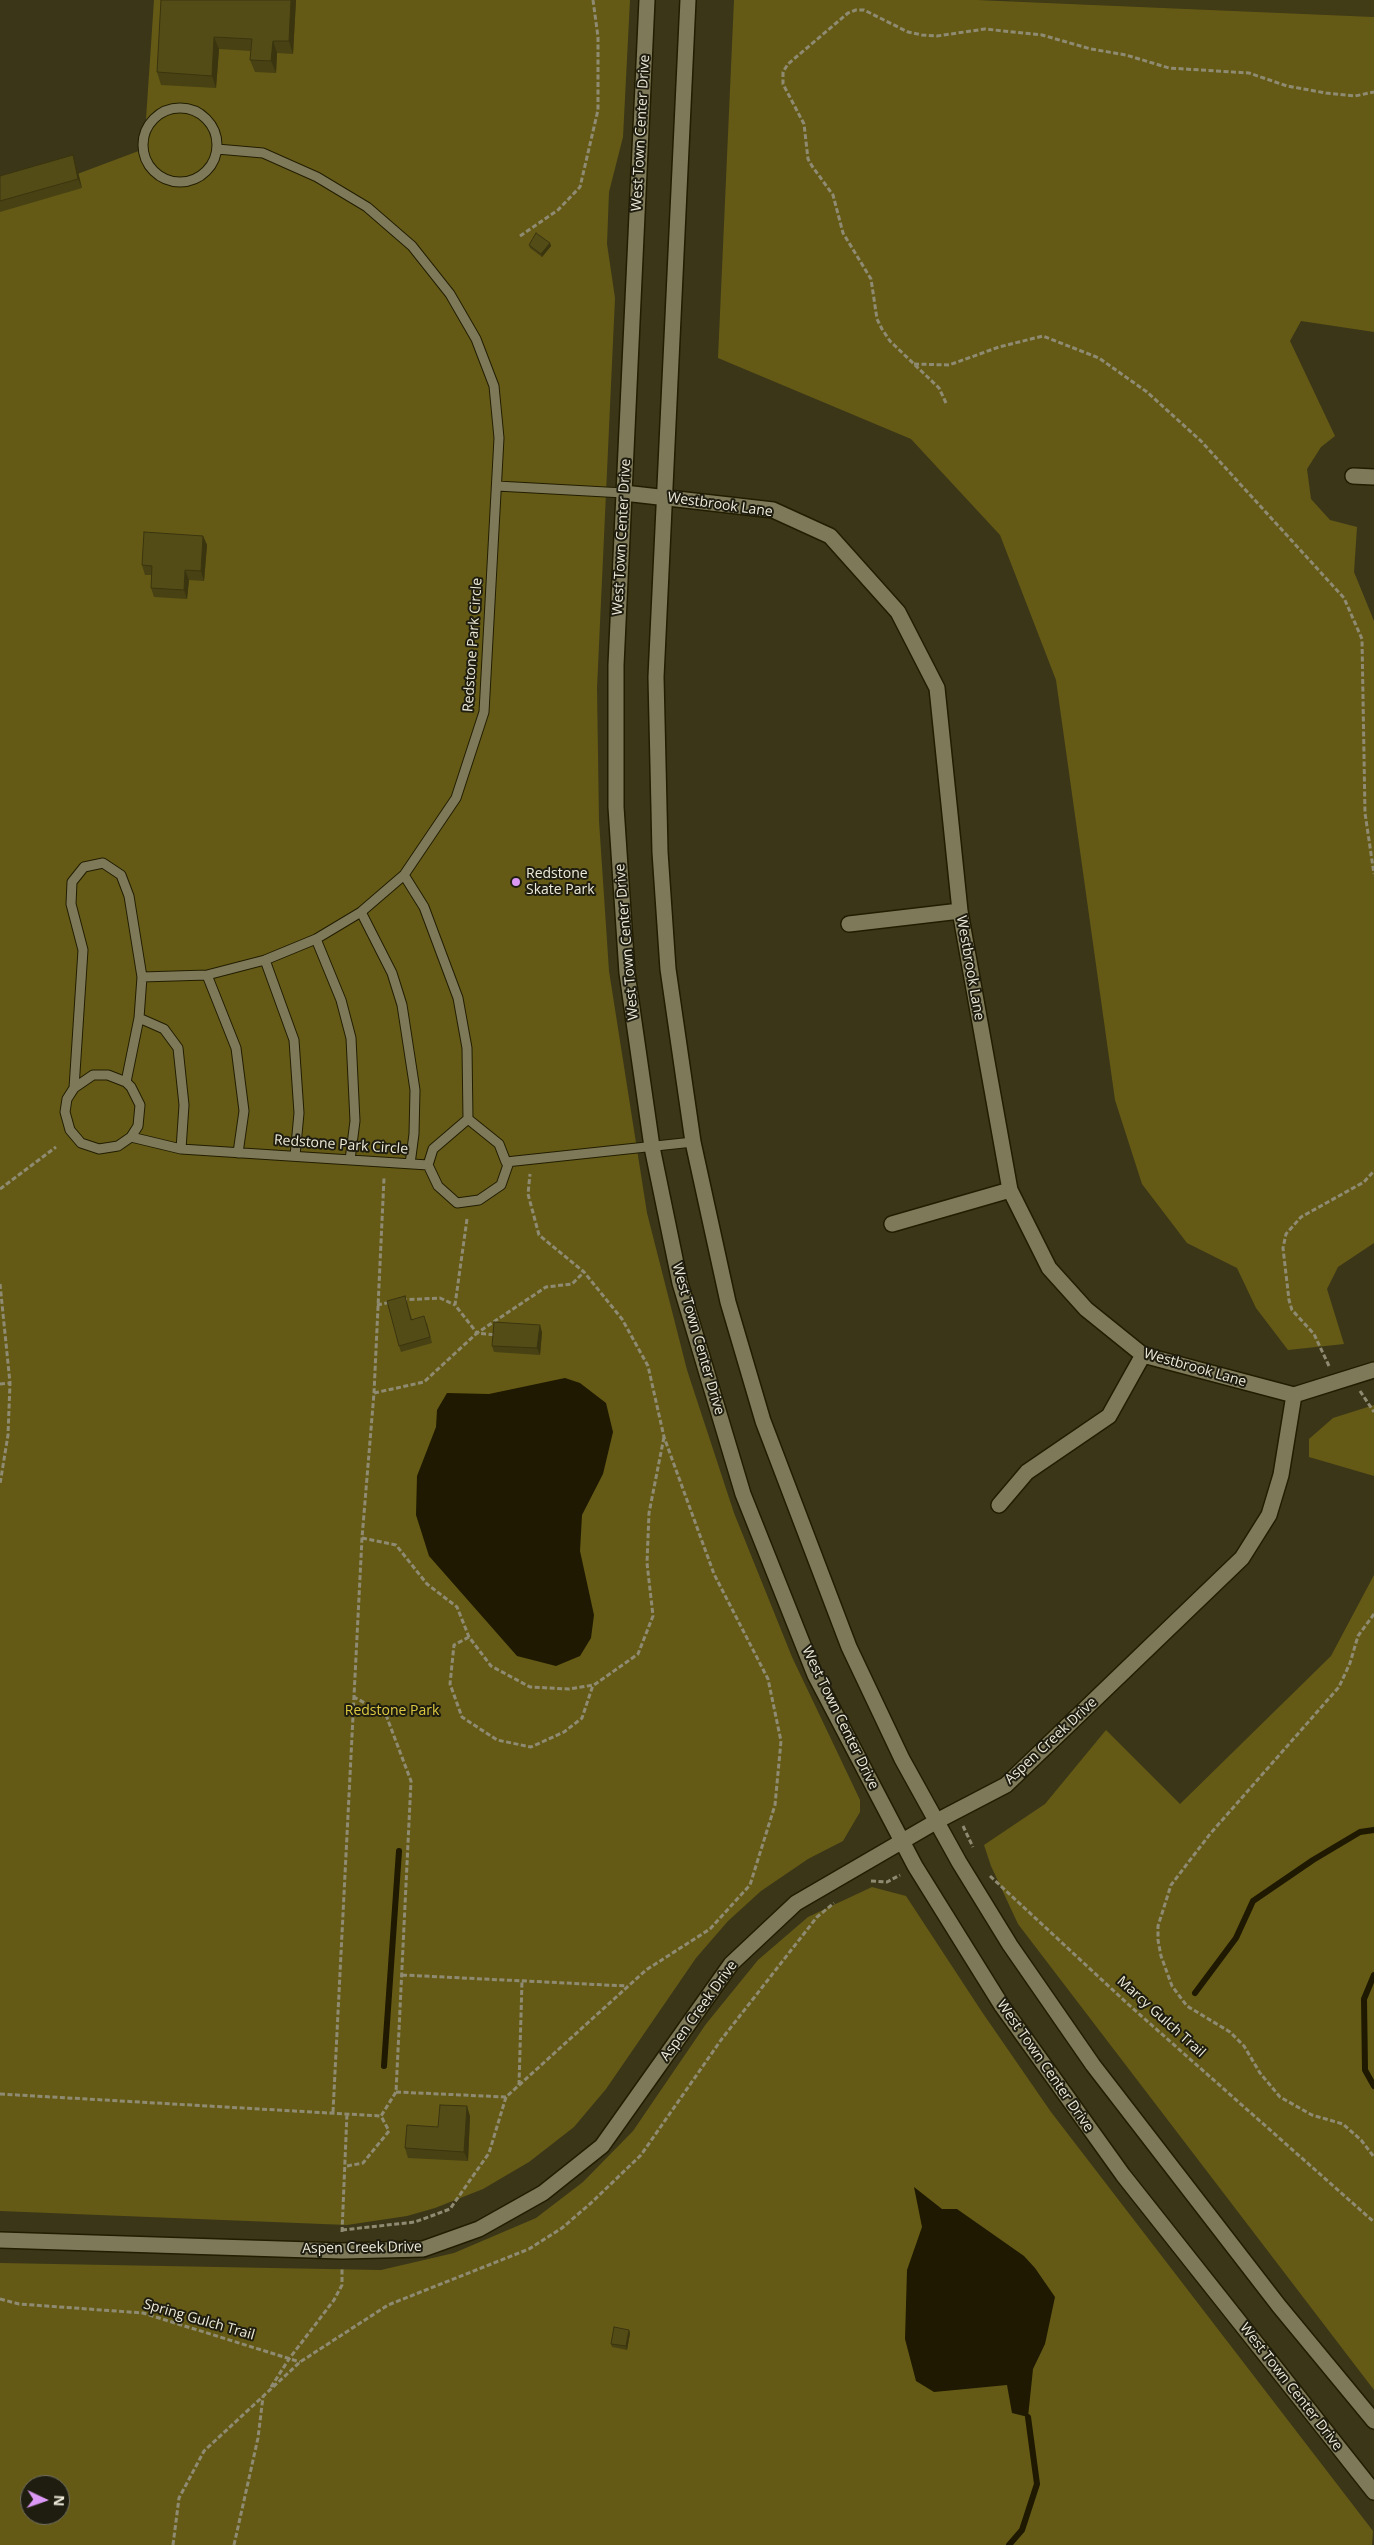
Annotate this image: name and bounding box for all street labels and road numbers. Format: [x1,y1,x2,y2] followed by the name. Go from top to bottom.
[629,54,653,212] street label: West Town Center Drive
[610,458,634,616] street label: West Town Center Drive
[666,489,774,521] street label: Westbrook Lane
[460,577,486,713] street label: Redstone Park Circle
[612,863,642,1021] street label: West Town Center Drive
[953,914,987,1022] street label: Westbrook Lane
[273,1132,409,1158] street label: Redstone Park Circle
[668,1261,728,1417] street label: West Town Center Drive
[1142,1345,1248,1391] street label: Westbrook Lane
[798,1644,882,1792] street label: West Town Center Drive
[1002,1694,1100,1788] street label: Aspen Creek Drive
[657,1958,741,2064] street label: Aspen Creek Drive
[1113,1973,1209,2061] street label: Marcy Gulch Trail
[993,1997,1097,2135] street label: West Town Center Drive
[302,2239,422,2257] street label: Aspen Creek Drive
[141,2296,257,2344] street label: Spring Gulch Trail
[1236,2320,1346,2454] street label: West Town Center Drive

